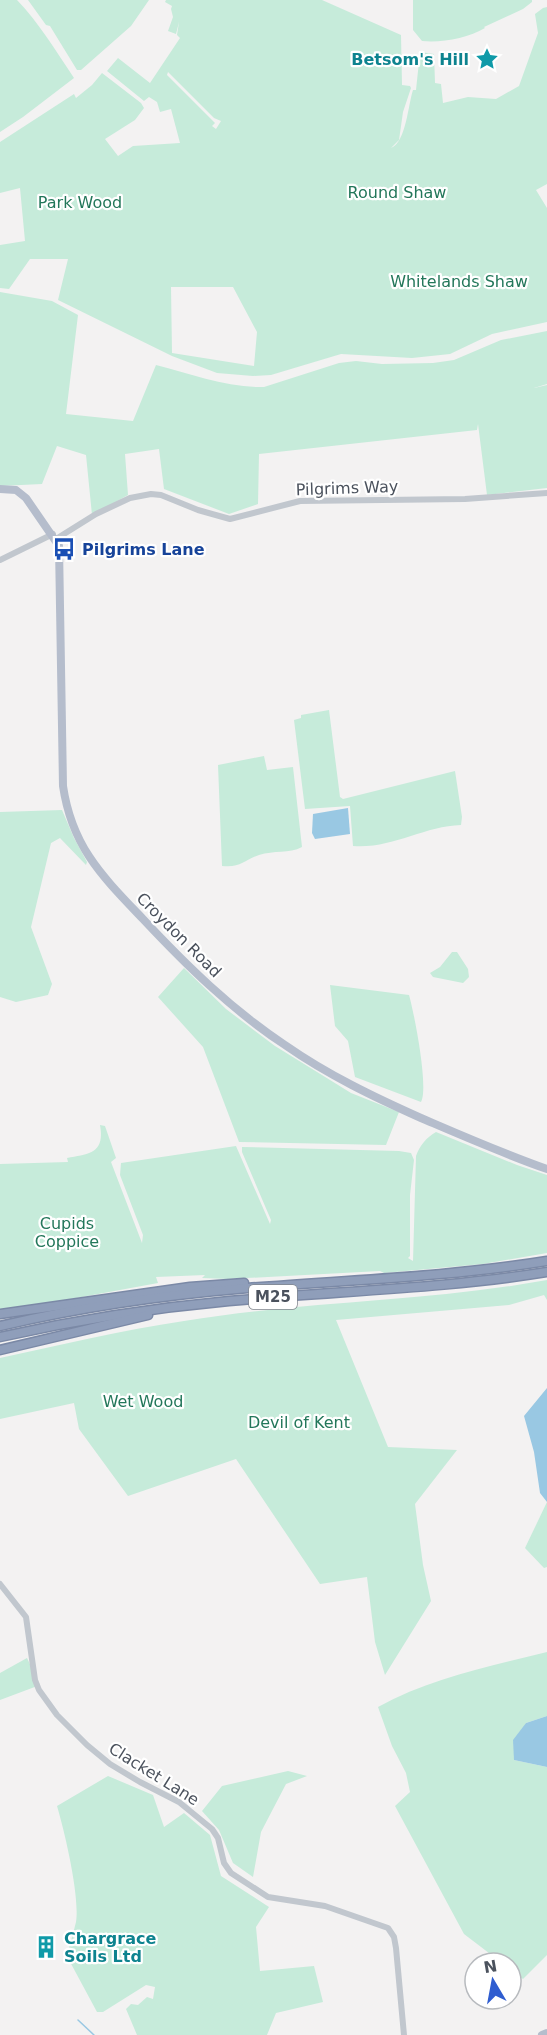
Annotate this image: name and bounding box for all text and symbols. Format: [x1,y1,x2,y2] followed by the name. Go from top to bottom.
[474,46,500,72] place icon: Betsom's Hill
[351,50,469,69] place label: Betsom's Hill
[348,183,446,202] park label: Round Shaw
[38,193,122,212] park label: Park Wood
[390,272,528,291] park label: Whitelands Shaw
[295,477,399,499] street label: Pilgrims Way
[51,536,77,562] bus stop icon: Pilgrims Lane
[82,540,205,559] place label: Pilgrims Lane
[133,889,225,981] street label: Croydon Road
[35,1214,99,1251] park label: Cupids Coppice
[249,1285,297,1309] road number: M25
[103,1392,183,1411] park label: Wet Wood
[248,1413,350,1432] park label: Devil of Kent
[105,1739,203,1809] street label: Clacket Lane
[64,1929,156,1966] place label: Chargrace Soils Ltd
[33,1934,59,1960] building icon: Chargrace Soils Ltd
[463,1951,523,2011] north arrow
[482,1956,499,1977] text: N

